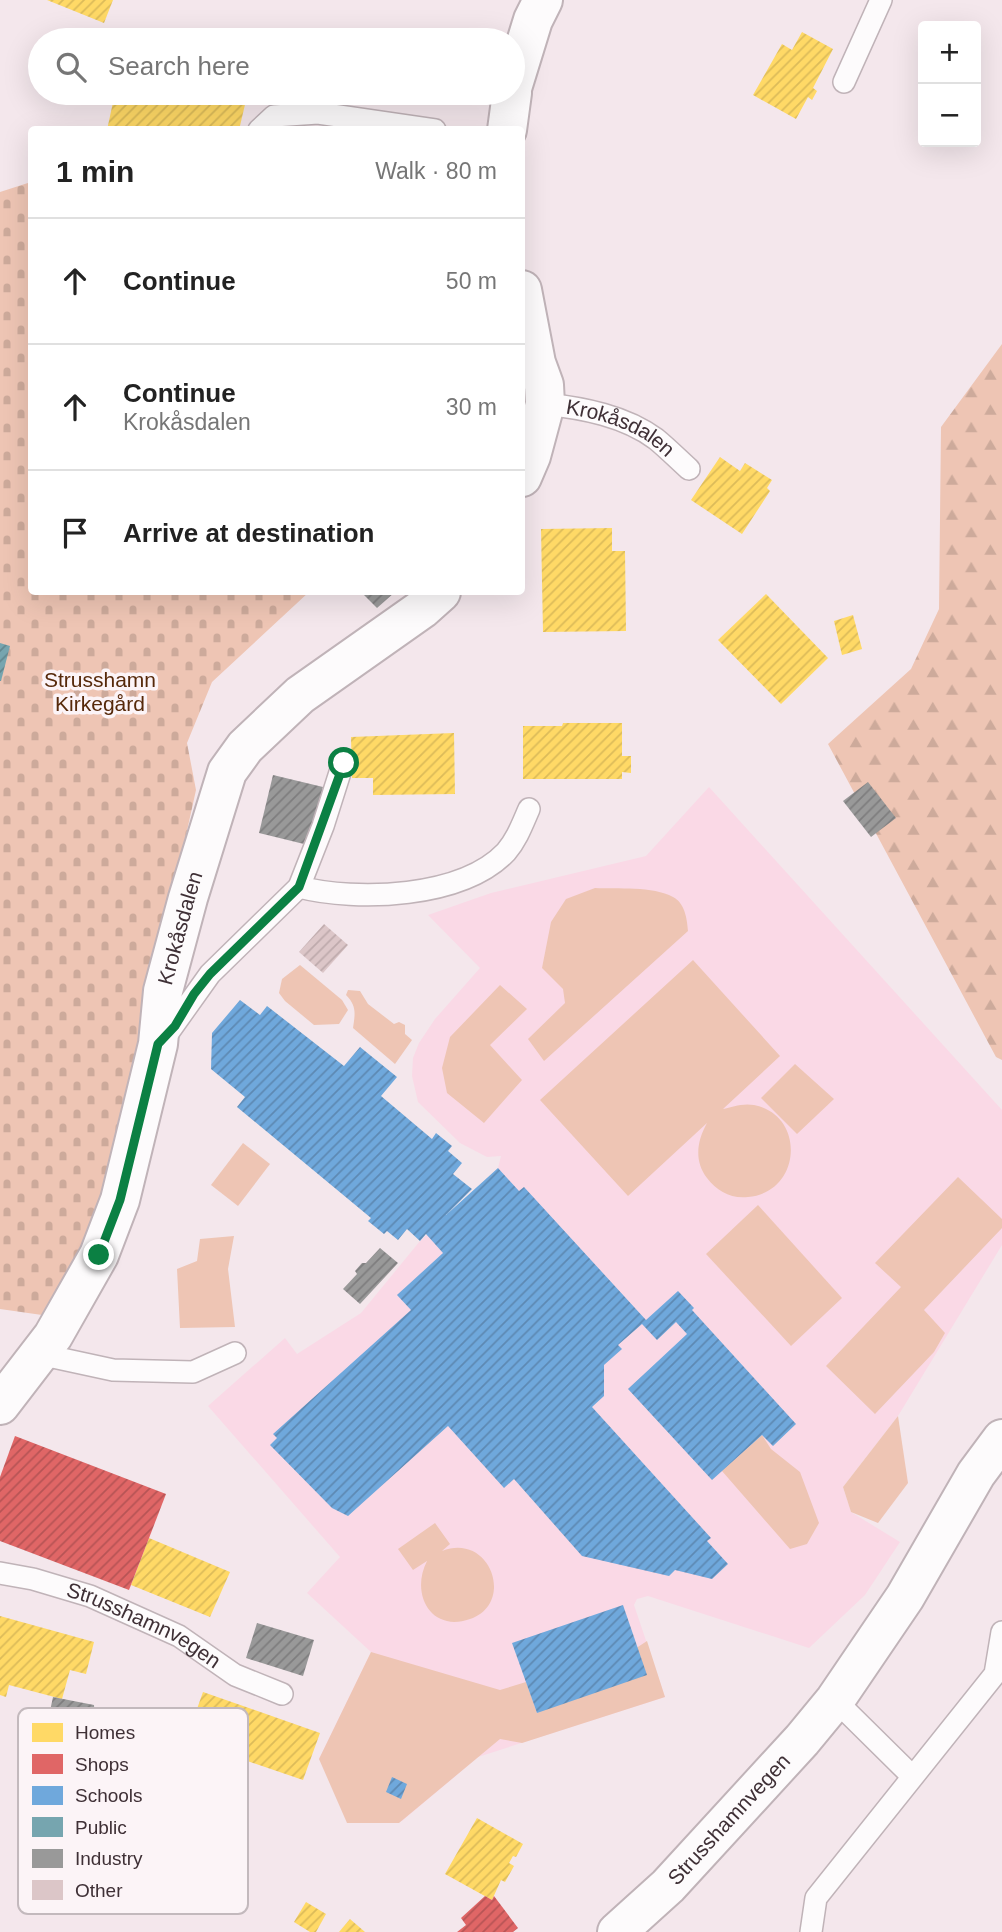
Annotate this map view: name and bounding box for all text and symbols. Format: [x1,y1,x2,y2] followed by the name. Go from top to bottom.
[918,21,981,147] map controls
[918,21,981,84] button: +
[28,28,525,105] search box
[52,48,90,86] icon: search
[108,51,250,81] text: Search here
[918,84,981,147] button: −
[56,155,134,188] text: 1 min
[375,158,497,184] text: Walk · 80 m
[56,262,94,300] icon: ahead
[123,266,236,296] text: Continue
[446,268,497,294] text: 50 m
[123,378,236,408] text: Continue
[56,388,94,426] icon: ahead
[446,394,497,420] text: 30 m
[565,395,679,461] street label: Krokåsdalen
[123,409,251,435] text: Krokåsdalen
[56,514,94,552] icon: arrive
[123,518,374,548] text: Arrive at destination
[44,668,156,715] park label: Strusshamn Kirkegård
[328,747,359,778] route start
[153,868,207,987] street label: Krokåsdalen
[83,1239,114,1270] route end
[64,1578,225,1673] street label: Strusshamnvegen
[18,1708,248,1914] legend
[75,1722,135,1743] text: Homes
[663,1749,794,1889] street label: Strusshamnvegen
[75,1754,129,1775] text: Shops
[75,1785,143,1806] text: Schools
[75,1817,127,1838] text: Public
[75,1848,143,1869] text: Industry
[75,1880,123,1901] text: Other

